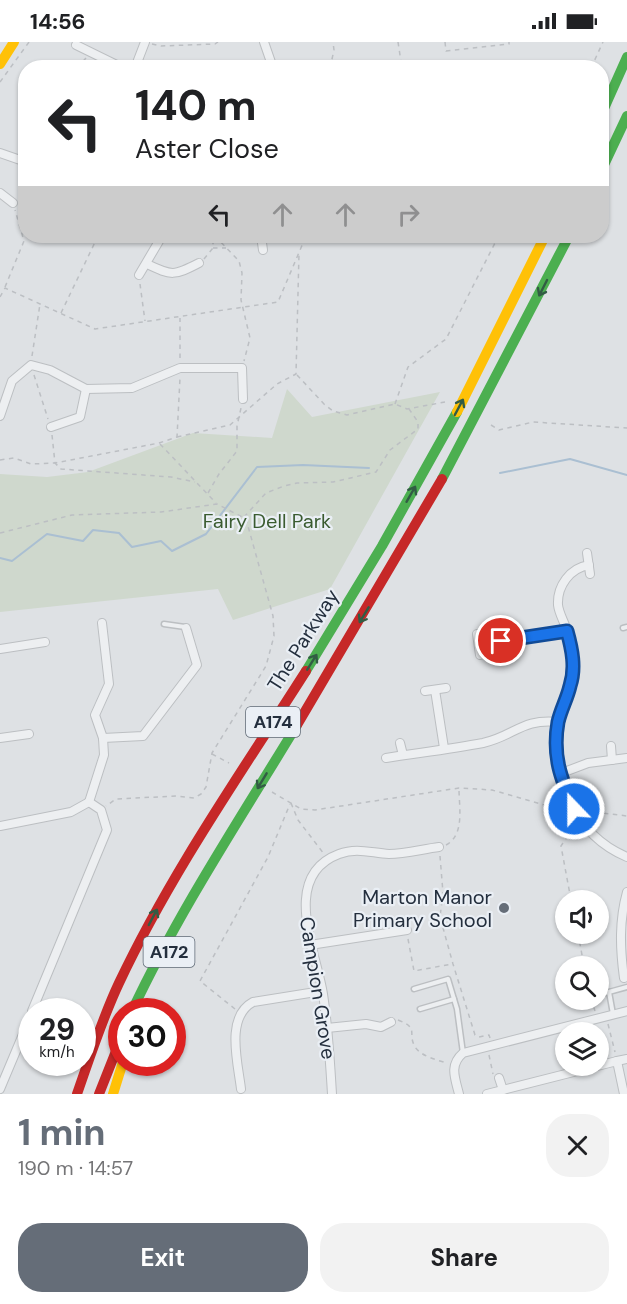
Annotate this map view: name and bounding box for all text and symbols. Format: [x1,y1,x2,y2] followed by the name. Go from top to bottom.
[30,7,86,36] text: 14:56
[135,78,257,133] text: 140 m
[36,84,114,162] icon: left
[135,131,279,166] text: Aster Close
[203,198,236,231] icon: left
[266,198,299,231] icon: ahead
[329,198,362,231] icon: ahead
[392,198,425,231] icon: right
[537,279,549,297] one-way arrow
[453,399,465,416] one-way arrow
[406,486,417,504] one-way arrow
[203,508,331,534] park label: Fairy Dell Park
[261,584,345,696] street label: The Parkway
[357,606,369,623] one-way arrow
[475,615,526,666] pin
[484,624,517,657] icon: arrive
[306,654,318,671] one-way arrow
[246,707,300,737] road number: A174
[255,772,267,789] one-way arrow
[542,777,606,841] position arrow
[353,884,492,933] place label: Marton Manor Primary School
[555,890,609,1076] map controls
[555,890,609,944] button: sound
[497,901,511,915] marker: Marton Manor Primary School
[148,908,159,926] one-way arrow
[294,915,342,1061] street label: Campion Grove
[144,937,195,967] road number: A172
[555,956,609,1010] button: search
[108,998,186,1076] speed limit sign: 30
[39,1010,75,1049] text: 29
[555,1022,609,1076] button: layers
[39,1042,75,1062] text: km/h
[18,1109,106,1156] text: 1 min
[546,1114,609,1177] button: close
[18,1155,133,1181] text: 190 m · 14:57
[18,1223,308,1292] button: Exit
[320,1223,609,1292] button: Share

